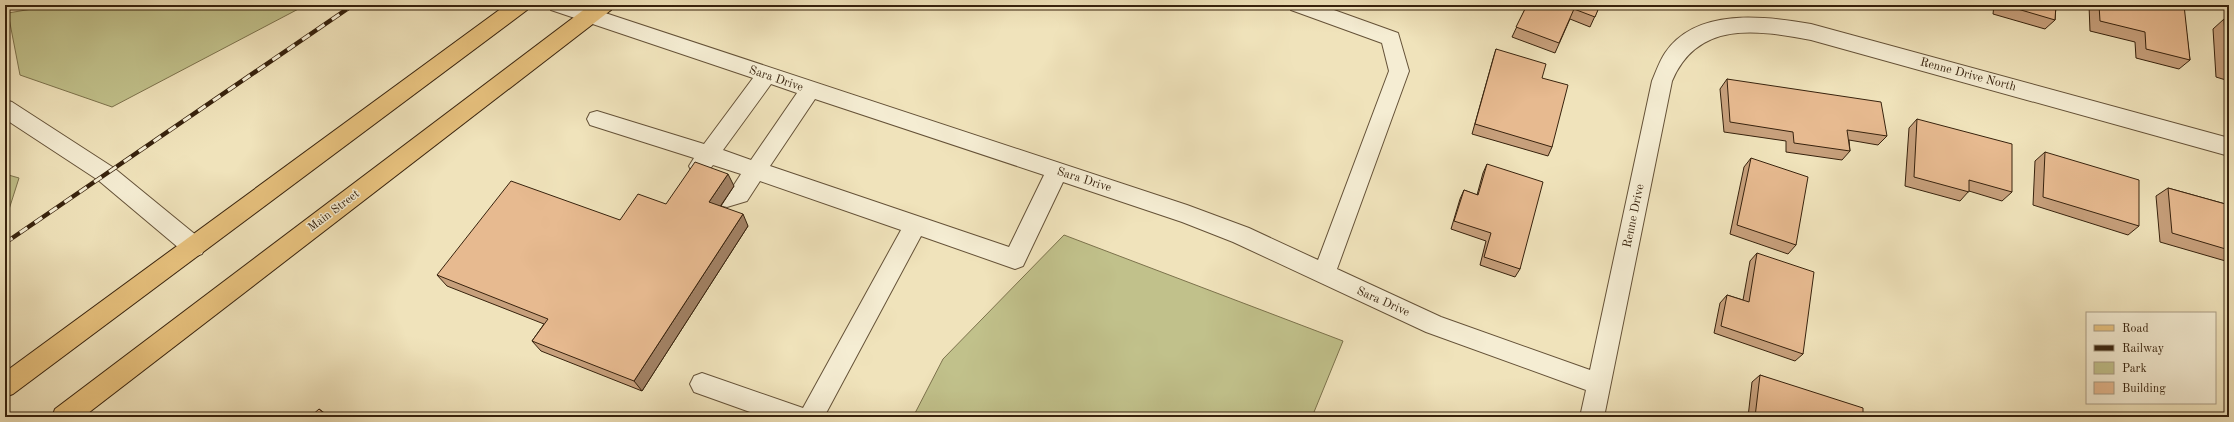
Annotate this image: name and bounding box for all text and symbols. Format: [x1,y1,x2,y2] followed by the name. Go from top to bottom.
[1919,56,2018,94] street label: Renne Drive North
[747,64,805,94] street label: Sara Drive
[1055,166,1113,195] street label: Sara Drive
[1621,183,1647,249] street label: Renne Drive
[306,188,362,234] street label: Main Street
[1355,285,1412,319] street label: Sara Drive
[2086,312,2216,404] legend
[2122,323,2149,335] text: Road
[2122,343,2165,355] text: Railway
[2122,363,2147,375] text: Park
[2122,383,2166,395] text: Building

